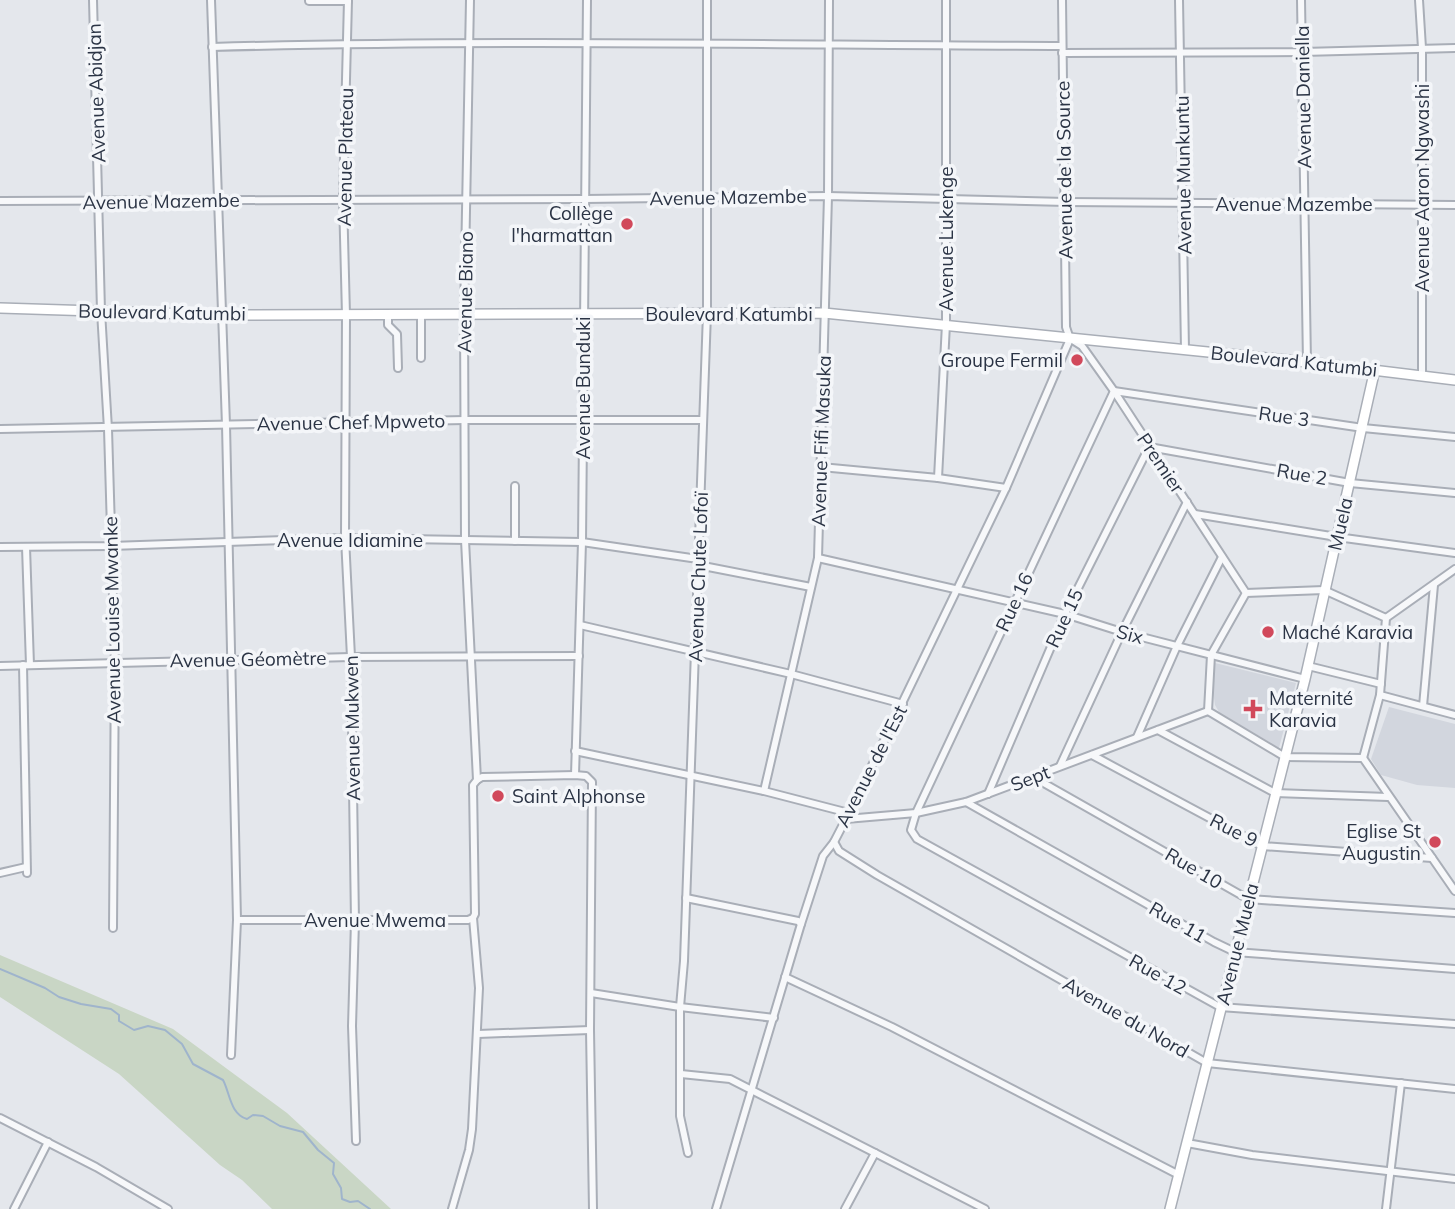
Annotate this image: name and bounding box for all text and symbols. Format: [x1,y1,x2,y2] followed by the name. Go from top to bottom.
[82,23,110,163] street label: Avenue Abidjan
[1290,25,1316,169] street label: Avenue Daniella
[1050,80,1078,260] street label: Avenue de la Source
[1410,84,1434,292] street label: Avenue Aaron Ngwashi
[332,87,358,227] street label: Avenue Plateau
[1170,95,1196,255] street label: Avenue Munkuntu
[934,166,958,312] street label: Avenue Lukenge
[649,184,807,210] street label: Avenue Mazembe
[82,188,240,214] street label: Avenue Mazembe
[1215,192,1373,216] street label: Avenue Mazembe
[511,201,613,247] place label: Collège l'harmattan
[619,216,635,232] marker: Collège l'harmattan
[452,231,478,353] street label: Avenue Biano
[78,299,246,325] street label: Boulevard Katumbi
[645,302,813,326] street label: Boulevard Katumbi
[571,317,595,459] street label: Avenue Bunduki
[1209,340,1379,382] street label: Boulevard Katumbi
[941,348,1063,372] place label: Groupe Fermil
[1069,352,1085,368] marker: Groupe Fermil
[806,355,836,527] street label: Avenue Fifi Masuka
[1257,401,1311,431] street label: Rue 3
[256,408,446,436] street label: Avenue Chef Mpweto
[1132,428,1190,498] street label: Premier
[1275,458,1329,490] street label: Rue 2
[683,491,713,663] street label: Avenue Chute Lofoï
[1322,495,1358,553] street label: Muela
[98,516,126,724] street label: Avenue Louise Mwanke
[277,528,423,552] street label: Avenue Idiamine
[990,569,1038,635] street label: Rue 16
[1040,585,1088,651] street label: Rue 15
[1114,619,1146,649] street label: Six
[1282,620,1413,644] place label: Maché Karavia
[1260,624,1276,640] marker: Maché Karavia
[169,646,327,672] street label: Avenue Géomètre
[339,655,365,801] street label: Avenue Mukwen
[1269,686,1353,732] place label: Maternité Karavia
[1243,699,1263,719] marker: Maternité Karavia
[830,701,912,831] street label: Avenue de l'Est
[1007,759,1053,796] street label: Sept
[512,784,645,808] place label: Saint Alphonse
[490,788,506,804] marker: Saint Alphonse
[1206,808,1262,852] street label: Rue 9
[1342,819,1421,865] place label: Eglise St Augustin
[1427,834,1443,850] marker: Eglise St Augustin
[1161,842,1227,894] street label: Rue 10
[1210,881,1264,1007] street label: Avenue Muela
[1145,896,1211,948] street label: Rue 11
[304,908,446,932] street label: Avenue Mwema
[1125,948,1191,1000] street label: Rue 12
[1059,971,1193,1063] street label: Avenue du Nord

